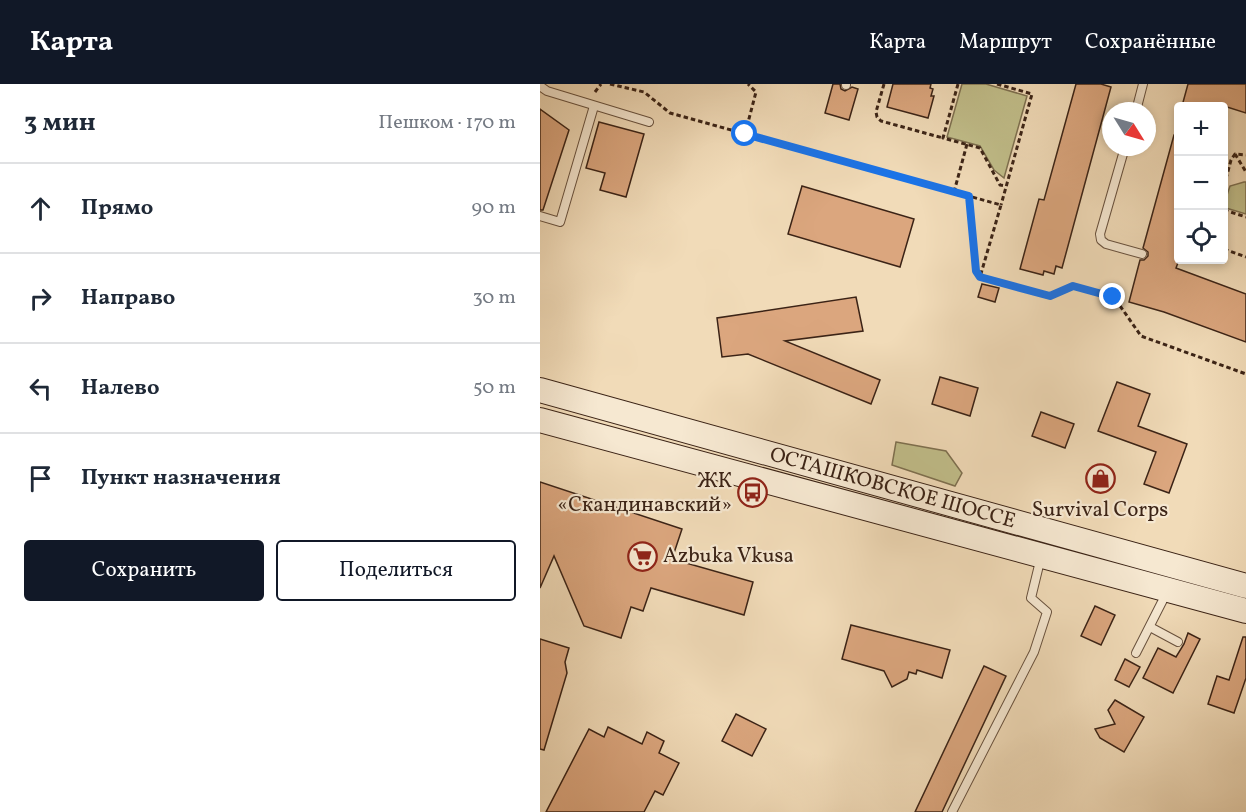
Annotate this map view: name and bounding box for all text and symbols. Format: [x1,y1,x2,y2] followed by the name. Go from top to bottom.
[30,23,113,62] text: Карта
[869,28,926,57] text: Карта
[959,28,1052,57] text: Маршрут
[1085,28,1216,57] text: Сохранённые
[1102,102,1156,156] north arrow
[1174,102,1228,264] map controls
[1174,102,1228,156] button: +
[24,105,96,141] text: 3 мин
[378,109,516,137] text: Пешком · 170 m
[731,120,757,146] route start
[1174,156,1228,210] button: −
[24,192,57,225] icon: ahead
[81,193,153,224] text: Прямо
[472,194,516,222] text: 90 m
[1174,210,1228,264] button: locate
[24,282,57,315] icon: right
[81,283,175,314] text: Направо
[1099,283,1125,309] route end
[472,284,516,312] text: 30 m
[24,372,57,405] icon: left
[81,373,160,404] text: Налево
[473,374,516,402] text: 50 m
[767,440,1019,536] street label: ОСТАШКОВСКОЕ ШОССЕ
[24,462,57,495] icon: arrive
[81,463,281,494] text: Пункт назначения
[1084,463,1116,495] shop icon: Survival Corps
[558,467,732,520] place label: ЖК «Скандинавский»
[737,477,769,509] bus stop icon: ЖК «Скандинавский»
[1032,496,1168,525] place label: Survival Corps
[24,540,264,601] button: Сохранить
[276,540,516,601] button: Поделиться
[626,540,658,572] supermarket icon: Azbuka Vkusa
[663,542,794,571] place label: Azbuka Vkusa

